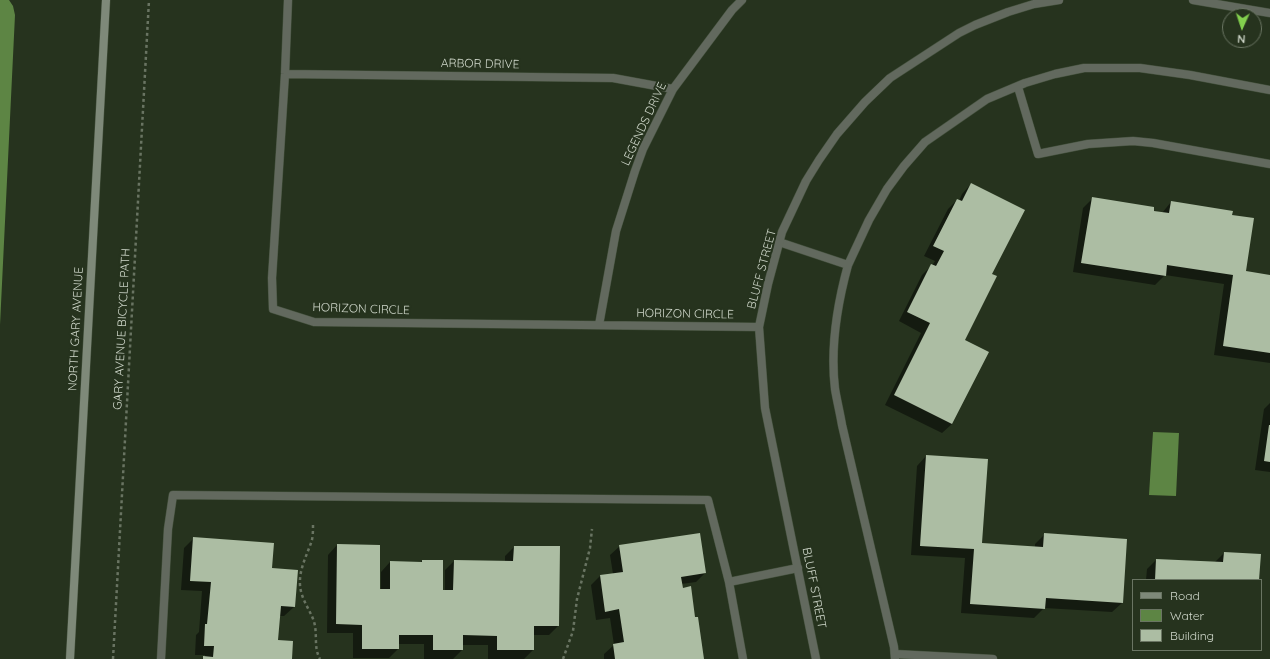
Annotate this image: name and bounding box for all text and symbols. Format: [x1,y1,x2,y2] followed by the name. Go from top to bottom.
[1222,8,1262,48] north arrow
[1237,32,1246,46] text: N
[441,56,519,72] street label: ARBOR DRIVE
[618,80,670,168] street label: LEGENDS DRIVE
[744,227,780,311] street label: BLUFF STREET
[111,248,133,410] street label: GARY AVENUE BICYCLE PATH
[66,267,86,391] street label: NORTH GARY AVENUE
[312,300,410,318] street label: HORIZON CIRCLE
[636,306,734,322] street label: HORIZON CIRCLE
[799,546,829,630] street label: BLUFF STREET
[1132,579,1262,651] legend
[1170,588,1200,603] text: Road
[1170,608,1204,623] text: Water
[1170,628,1214,643] text: Building

